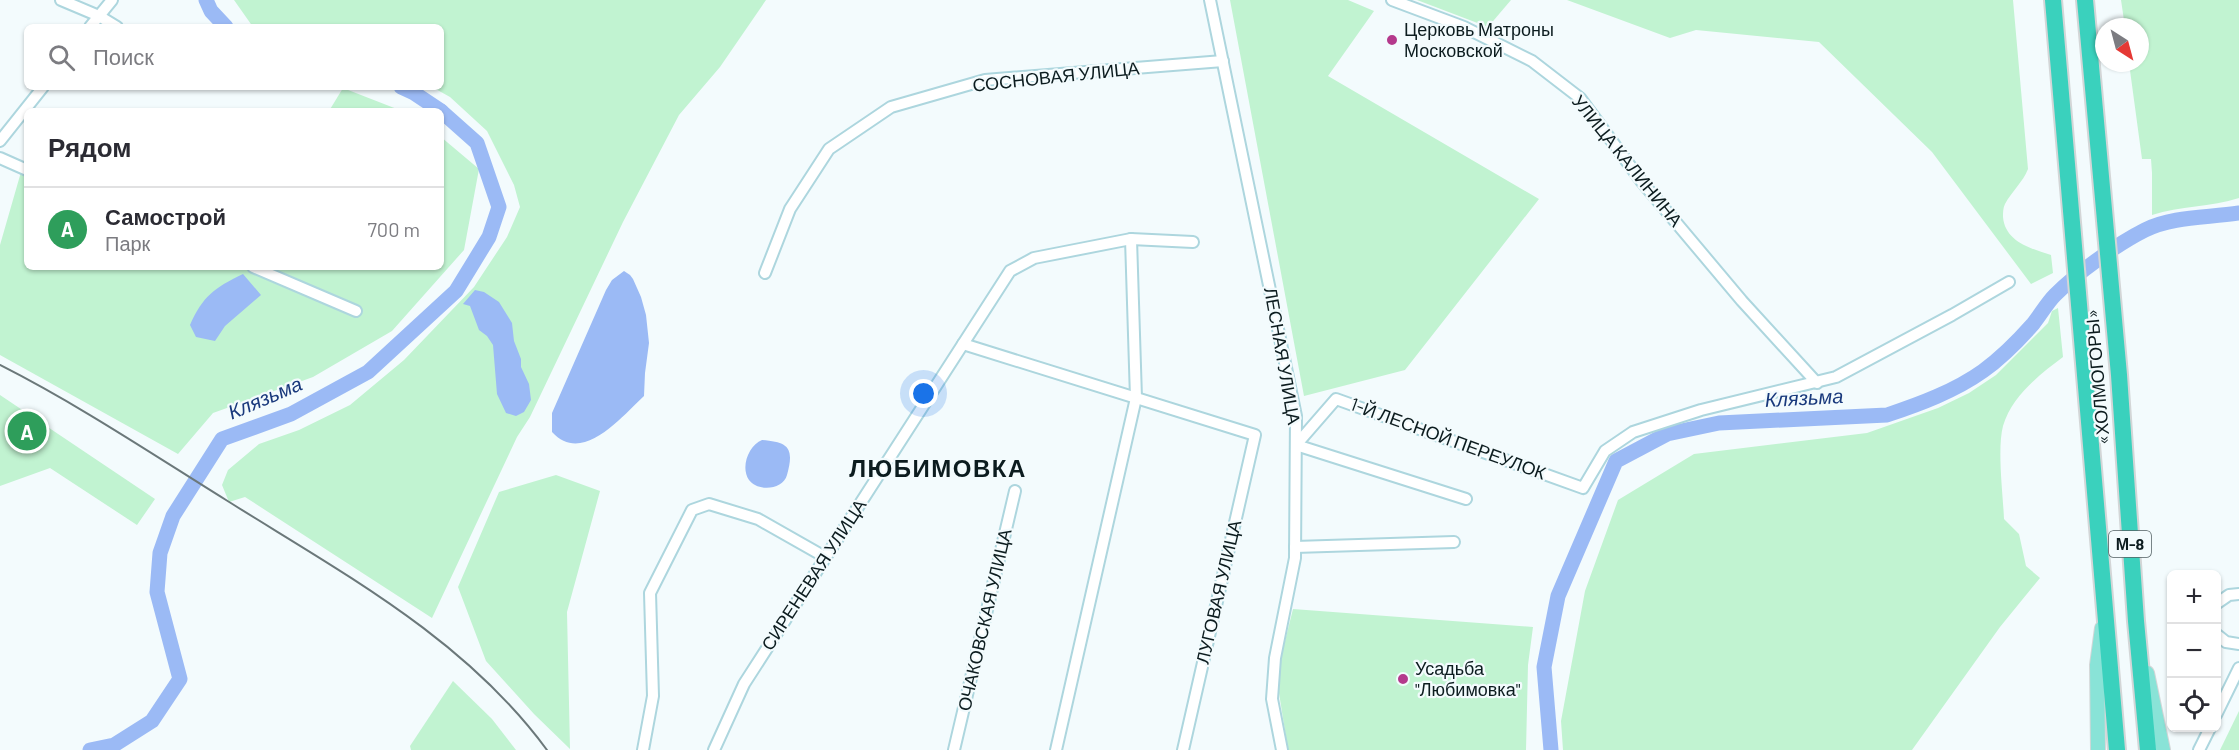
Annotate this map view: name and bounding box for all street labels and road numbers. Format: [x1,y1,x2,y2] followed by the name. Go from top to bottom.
[971,56,1140,96] street label: СОСНОВАЯ УЛИЦА
[1568,90,1688,231] street label: УЛИЦА КАЛИНИНА
[1260,285,1306,426] street label: ЛЕСНАЯ УЛИЦА
[2080,308,2114,446] street label: «ХОЛМОГОРЫ»
[1348,392,1550,484] street label: 1-Й ЛЕСНОЙ ПЕРЕУЛОК
[756,495,870,654] street label: СИРЕНЕВАЯ УЛИЦА
[1191,518,1245,666] street label: ЛУГОВАЯ УЛИЦА
[952,527,1016,713] street label: ОЧАКОВСКАЯ УЛИЦА
[2109,531,2151,557] road number: М-8

